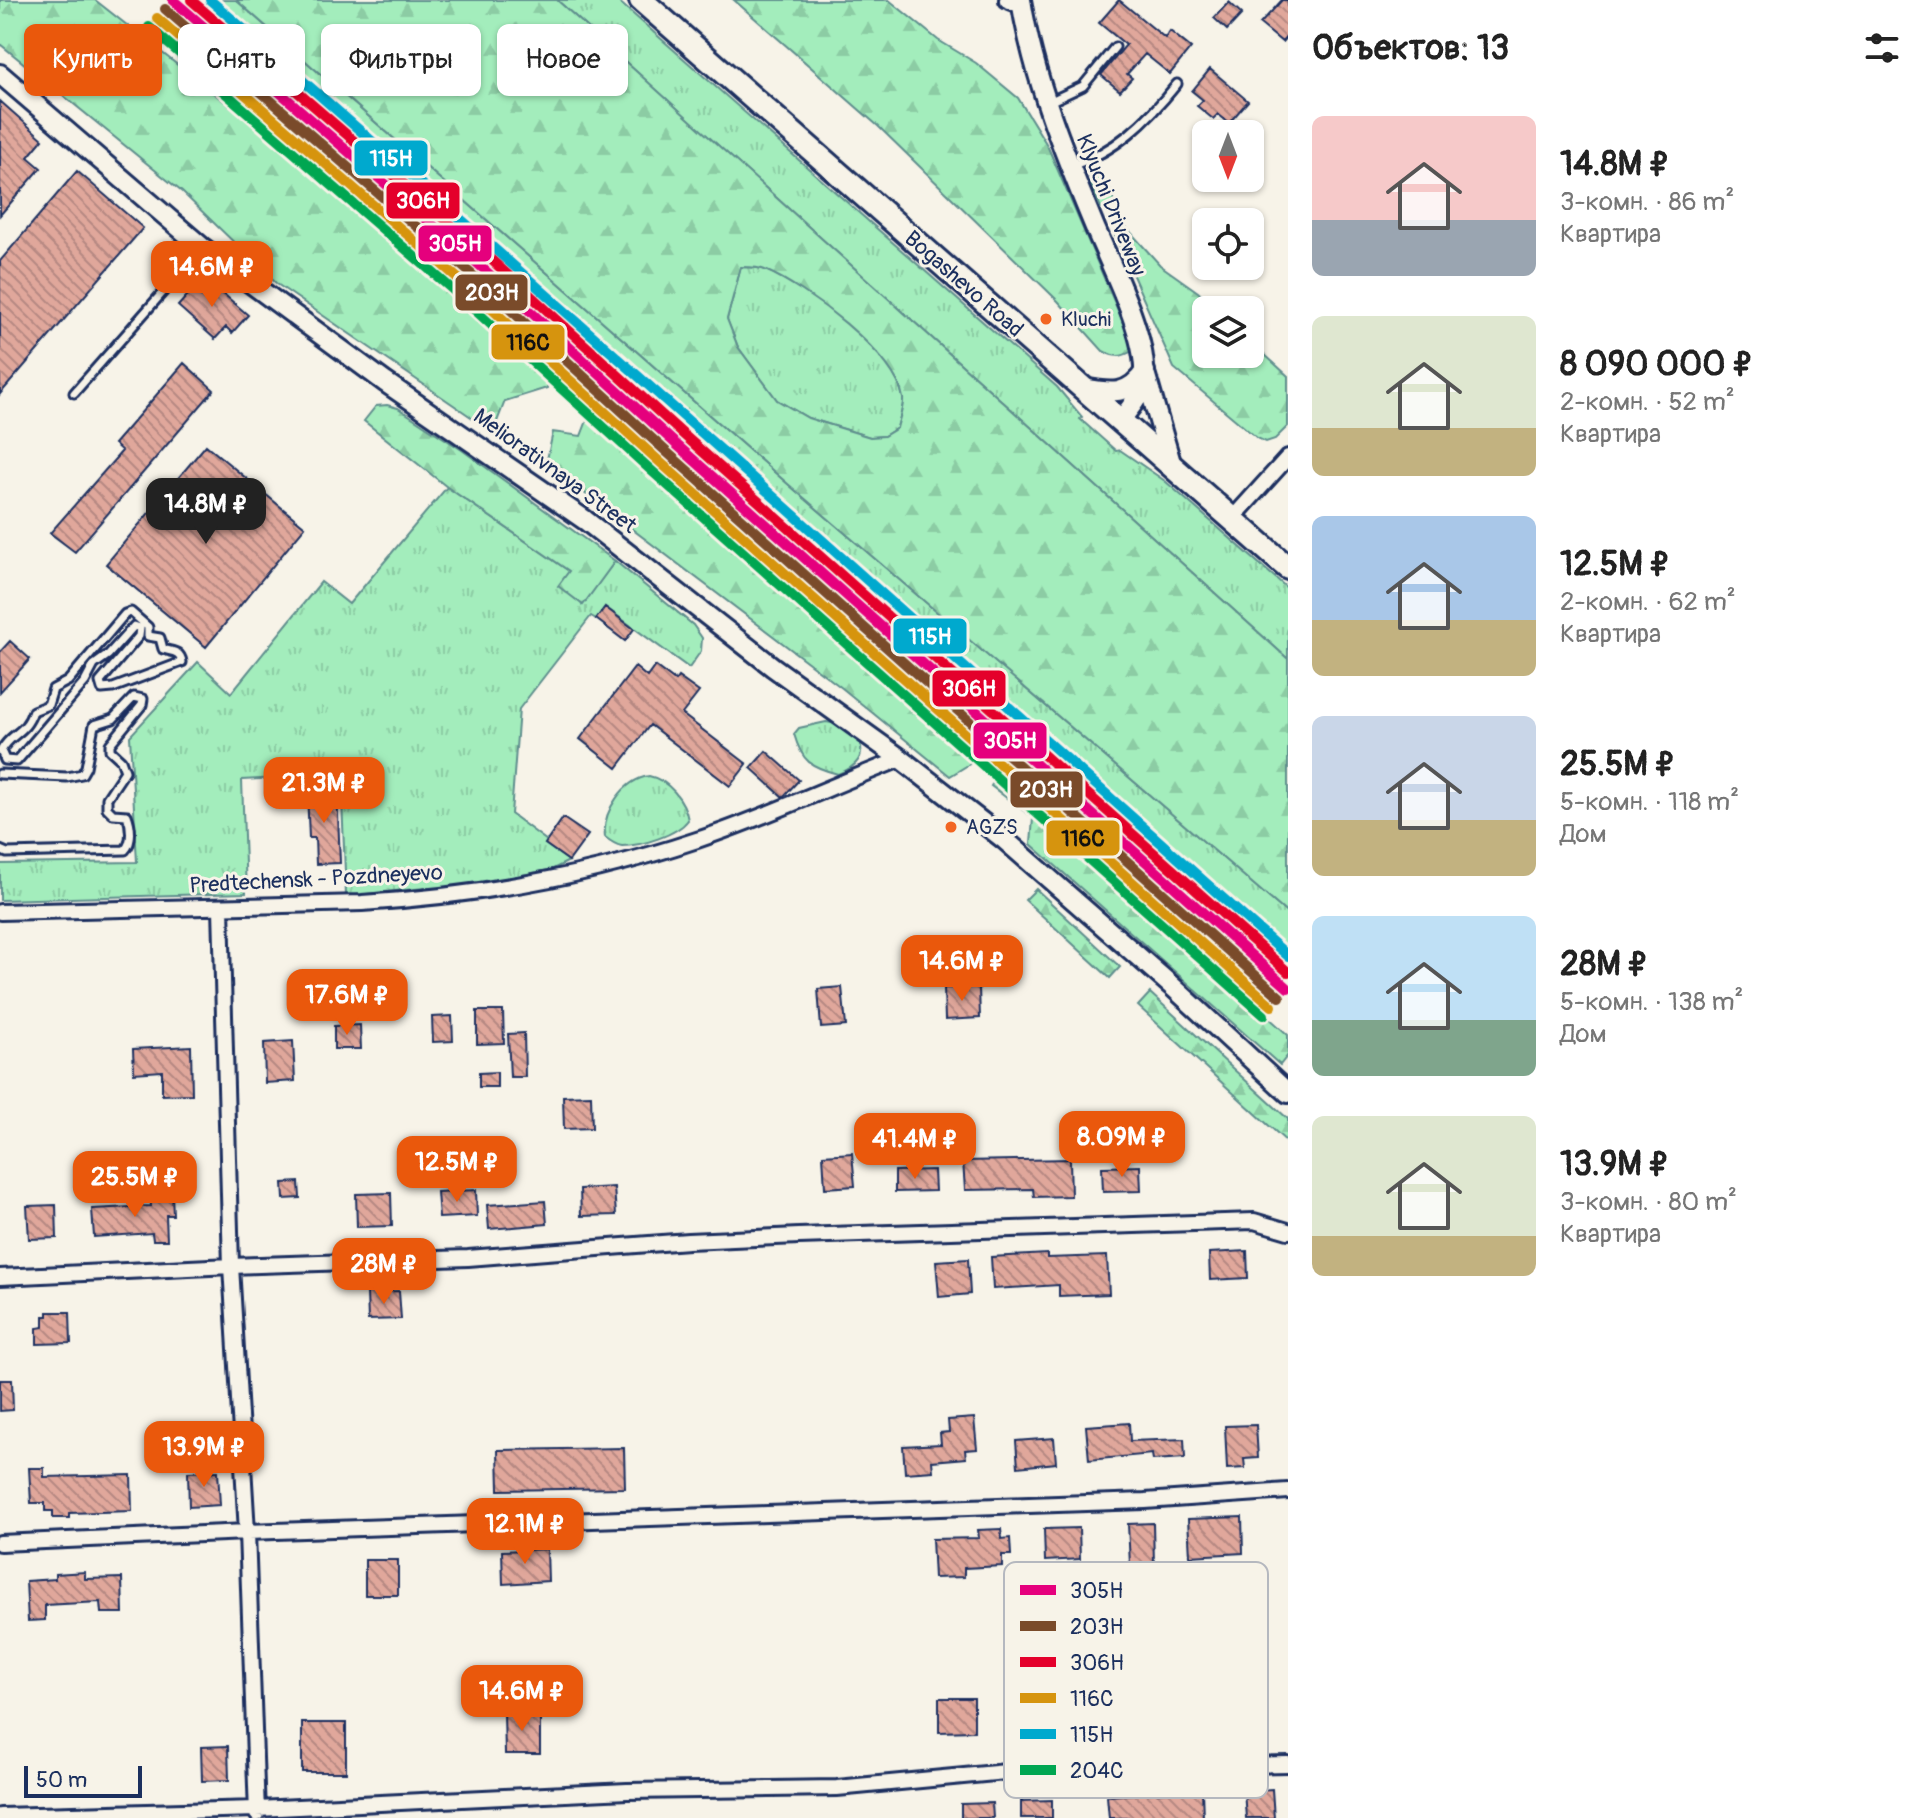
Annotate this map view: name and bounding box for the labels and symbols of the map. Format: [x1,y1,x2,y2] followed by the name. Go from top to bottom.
[1192,120,1264,192] north arrow
[1070,130,1152,280] street label: Klyuchi Driveway
[353,139,429,177] line badge: 115Н
[369,145,413,173] text: 115Н
[385,181,461,220] line badge: 306Н
[396,187,450,215] text: 306Н
[417,224,493,263] line badge: 305Н
[899,225,1029,343] street label: Bogashevo Road
[428,230,482,258] text: 305Н
[138,241,286,309] pin: 14.6M ₽
[454,273,529,312] line badge: 203Н
[465,279,519,307] text: 203Н
[1061,307,1111,332] place label: Kluchi
[1038,311,1054,327] marker: Kluchi
[490,323,566,361] line badge: 116С
[506,329,550,357] text: 116С
[468,402,642,540] street label: Meliorativnaya Street
[132,478,280,546] pin: 14.8M ₽
[892,617,968,655] line badge: 115Н
[908,623,952,651] text: 115Н
[931,669,1007,708] line badge: 306Н
[942,675,996,703] text: 306Н
[972,721,1048,760] line badge: 305Н
[983,727,1037,755] text: 305Н
[250,757,398,825] pin: 21.3M ₽
[1009,770,1084,809] line badge: 203Н
[1019,776,1073,804] text: 203Н
[966,815,1018,840] place label: AGZS
[943,819,959,835] marker: AGZS
[1045,819,1121,857] line badge: 116С
[1061,825,1105,853] text: 116С
[189,858,444,900] street label: Predtechensk - Pozdneyevo
[888,935,1036,1003] pin: 14.6M ₽
[273,969,421,1037] pin: 17.6M ₽
[1048,1111,1196,1179] pin: 8.09M ₽
[841,1113,989,1181] pin: 41.4M ₽
[383,1136,531,1204] pin: 12.5M ₽
[61,1151,209,1219] pin: 25.5M ₽
[328,1238,440,1306] pin: 28M ₽
[130,1421,278,1489] pin: 13.9M ₽
[451,1498,599,1566] pin: 12.1M ₽
[1004,1562,1268,1798] legend
[1070,1577,1123,1605] text: 305Н
[1070,1613,1124,1641] text: 203Н
[1070,1649,1124,1677] text: 306Н
[448,1665,596,1733] pin: 14.6M ₽
[1070,1685,1114,1713] text: 116С
[1070,1721,1113,1749] text: 115Н
[1070,1757,1124,1785] text: 204С
[24,1762,142,1798] scale bar

